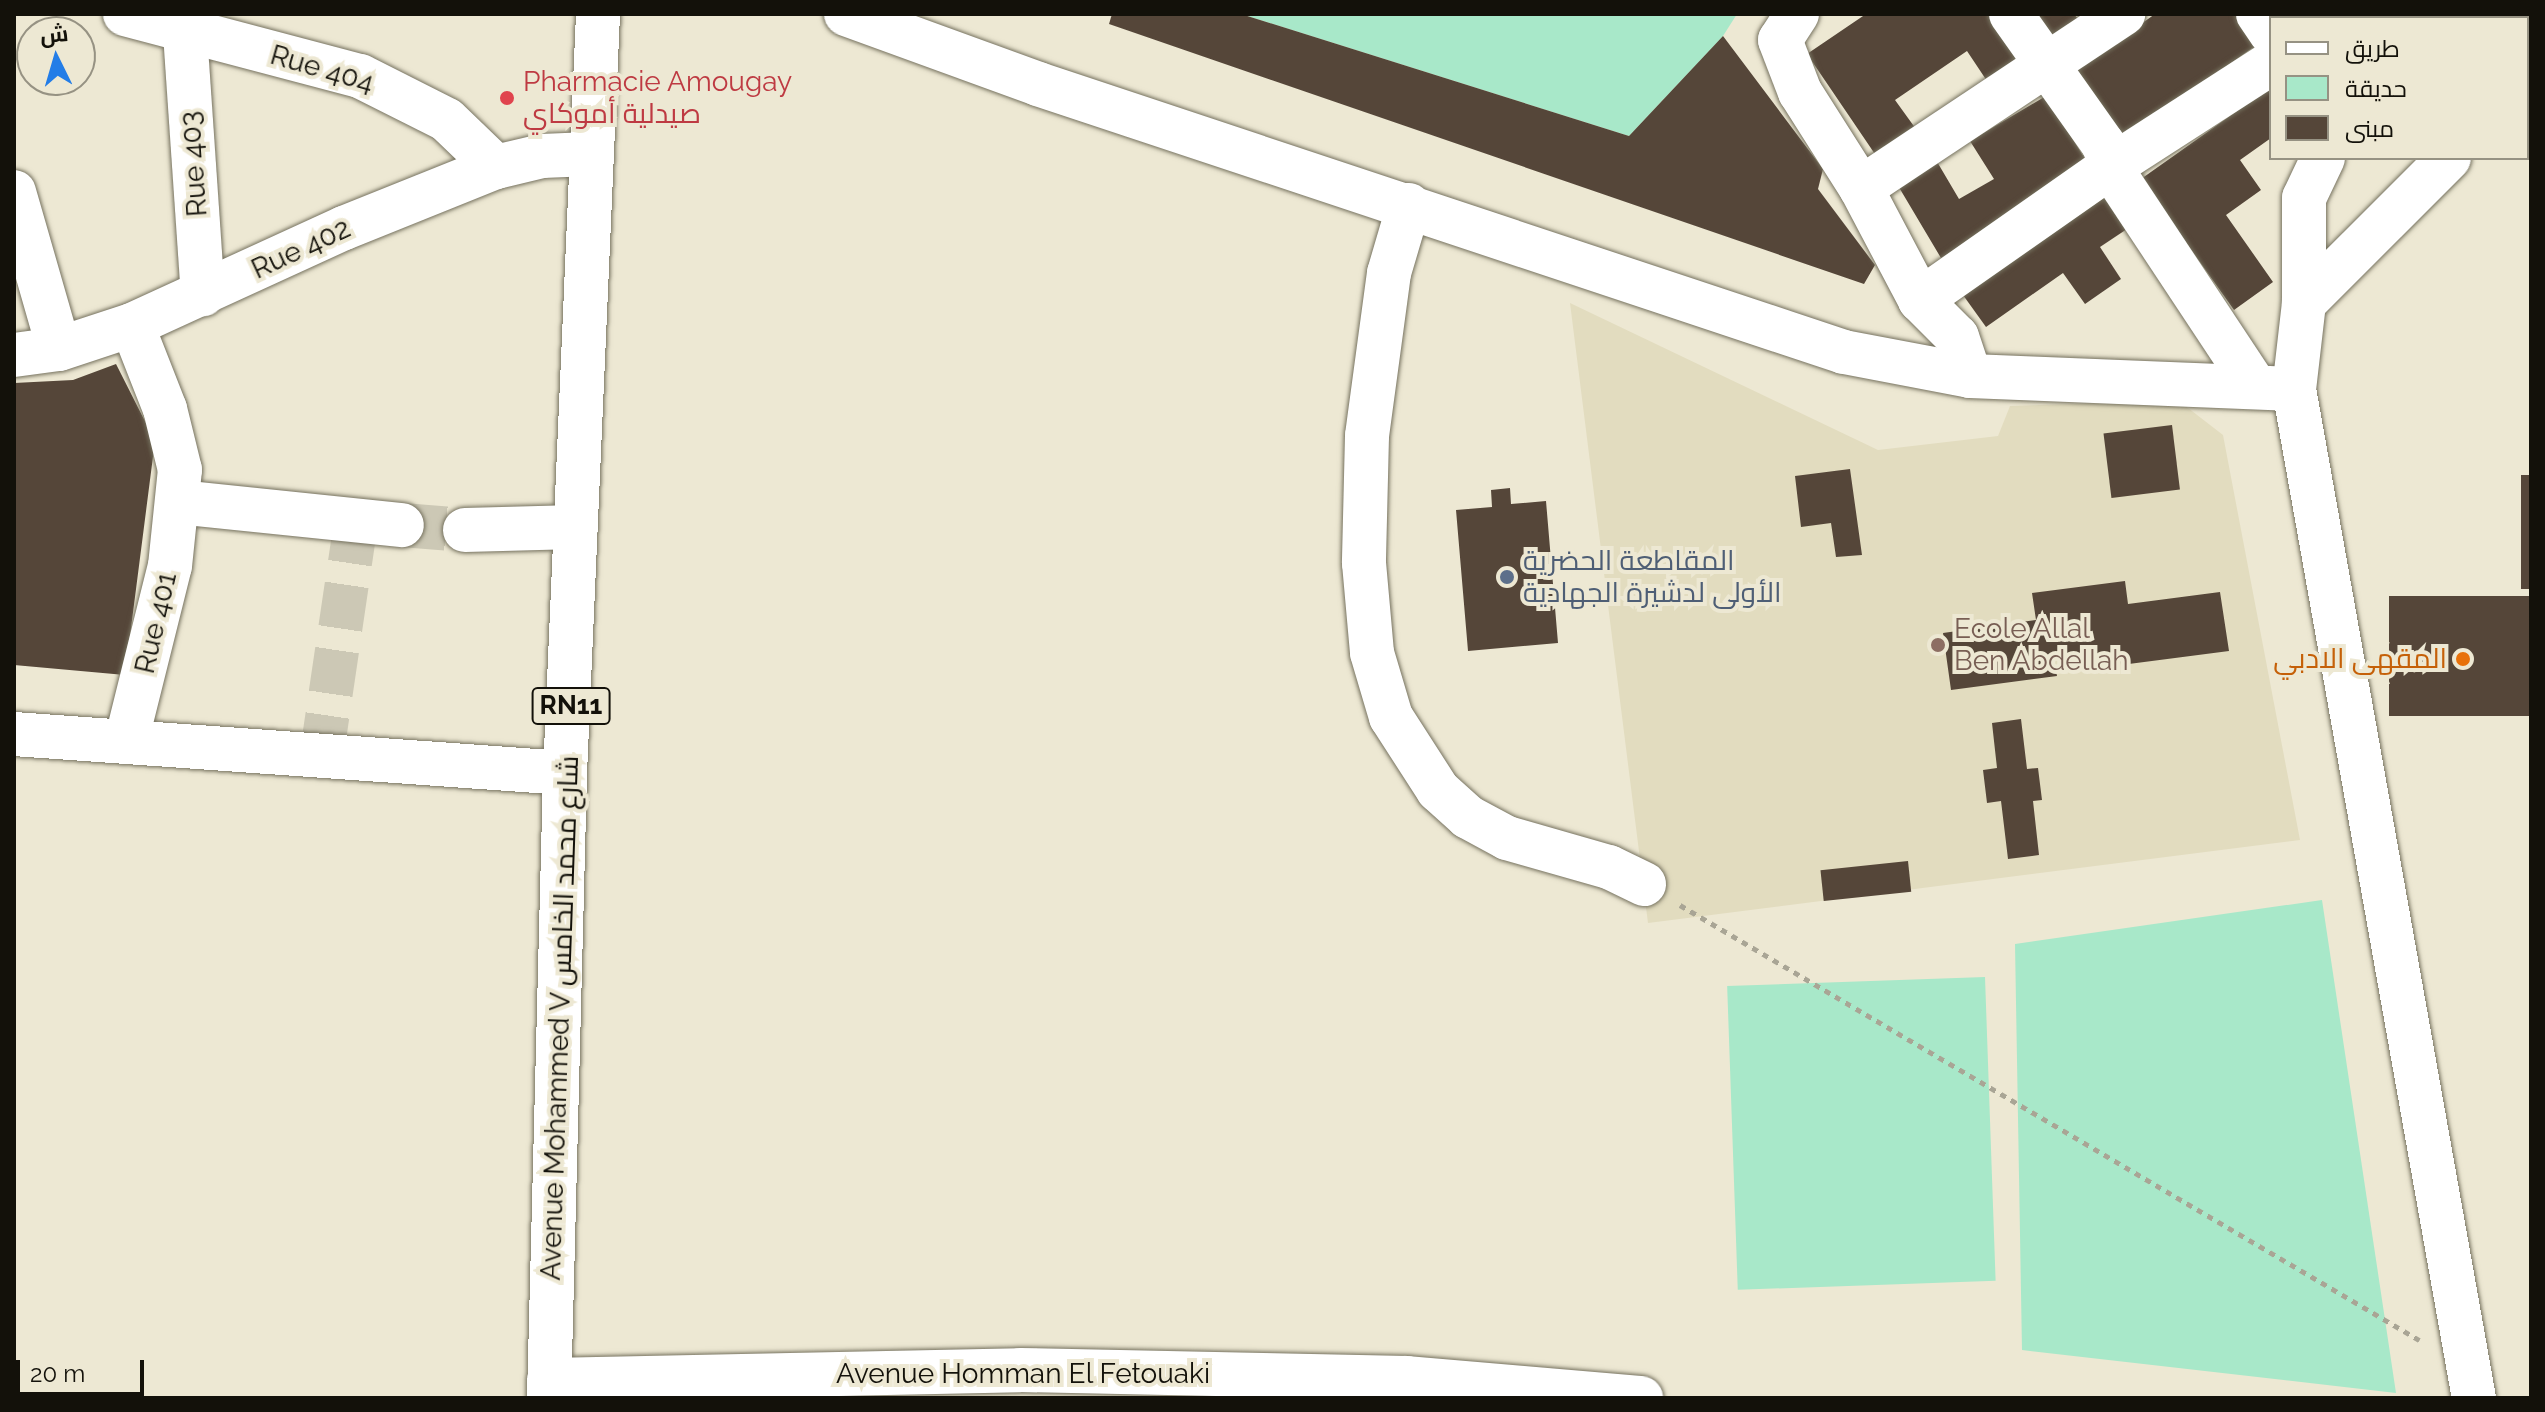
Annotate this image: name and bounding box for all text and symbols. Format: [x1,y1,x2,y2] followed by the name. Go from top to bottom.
[16,16,96,96] north arrow
[2269,16,2529,160] legend
[39,20,69,48] text: ش
[2345,34,2400,63] text: طريق
[266,38,378,100] street label: Rue 404
[523,65,793,131] place label: Pharmacie Amougay صيدلية أموكاي
[2345,74,2407,103] text: حديقة
[498,89,516,107] marker: Pharmacie Amougay صيدلية أموكاي
[174,110,214,218] street label: Rue 403
[2345,114,2394,143] text: مبنى
[246,212,356,286] street label: Rue 402
[1523,544,1782,610] place label: المقاطعة الحضرية الأولى لدشيرة الجهادية
[1498,568,1516,586] marker: المقاطعة الحضرية الأولى لدشيرة الجهادية
[128,569,184,677] street label: Rue 401
[1954,612,2129,678] place label: Ecole Allal Ben Abdellah
[1929,636,1947,654] marker: Ecole Allal Ben Abdellah
[2273,642,2447,676] place label: المقهى الادبي
[2454,650,2472,668] marker: المقهى الادبي
[531,684,611,728] road number: RN11
[534,754,586,1282] street label: Avenue Mohammed V شارع محمد الخامس
[20,1344,148,1394] scale bar
[836,1357,1210,1391] street label: Avenue Homman El Fetouaki
[30,1359,85,1388] text: 20 m

